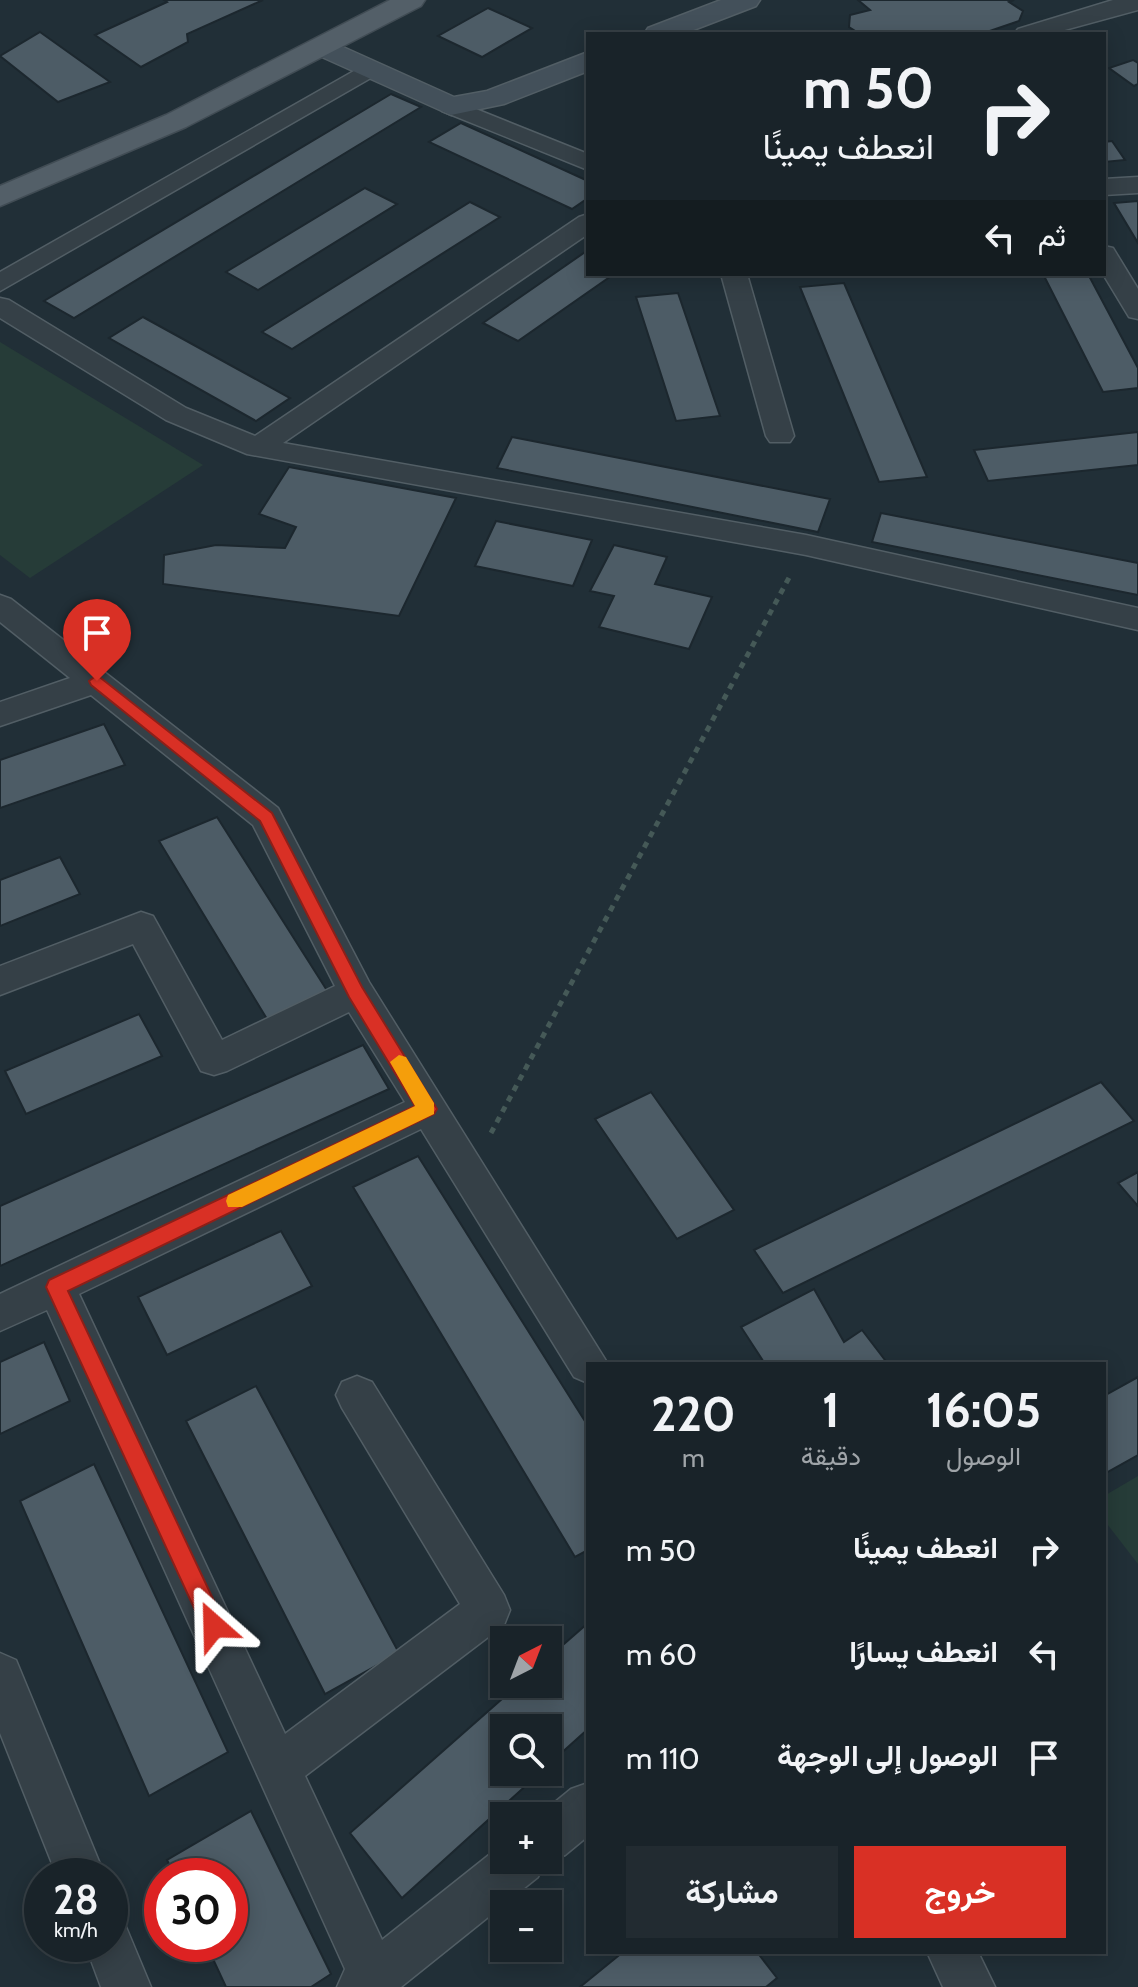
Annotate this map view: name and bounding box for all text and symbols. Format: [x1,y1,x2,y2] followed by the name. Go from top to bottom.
[803,54,934,122] text: 50 m
[962,64,1066,168] icon: right
[762,124,934,168] text: انعطف يمينًا
[978,216,1022,260] icon: left
[1038,217,1066,254] text: ثم
[63,599,131,681] pin
[75,611,119,655] icon: arrive
[822,1381,840,1439] text: 1
[926,1381,1041,1439] text: 16:05
[651,1385,736,1443] text: 220
[801,1440,861,1472] text: دقيقة
[946,1440,1021,1472] text: الوصول
[682,1442,705,1474] text: m
[1022,1528,1066,1572] icon: right
[853,1529,998,1566] text: انعطف يمينًا
[626,1532,696,1569] text: 50 m
[172,1584,256,1668] position arrow
[490,1626,562,1698] north arrow
[490,1626,562,1962] map controls
[1022,1632,1066,1676] icon: left
[849,1633,998,1670] text: انعطف يسارًا
[626,1636,697,1673] text: 60 m
[490,1714,562,1786] button: search
[1022,1736,1066,1780] icon: arrive
[777,1737,998,1774] text: الوصول إلى الوجهة
[626,1740,700,1777] text: 110 m
[490,1802,562,1874] button: +
[626,1846,838,1938] button: مشاركة
[854,1846,1066,1938] button: خروج
[144,1858,248,1962] speed limit sign: 30
[53,1875,99,1924] text: 28
[490,1890,562,1962] button: −
[54,1918,98,1942] text: km/h

